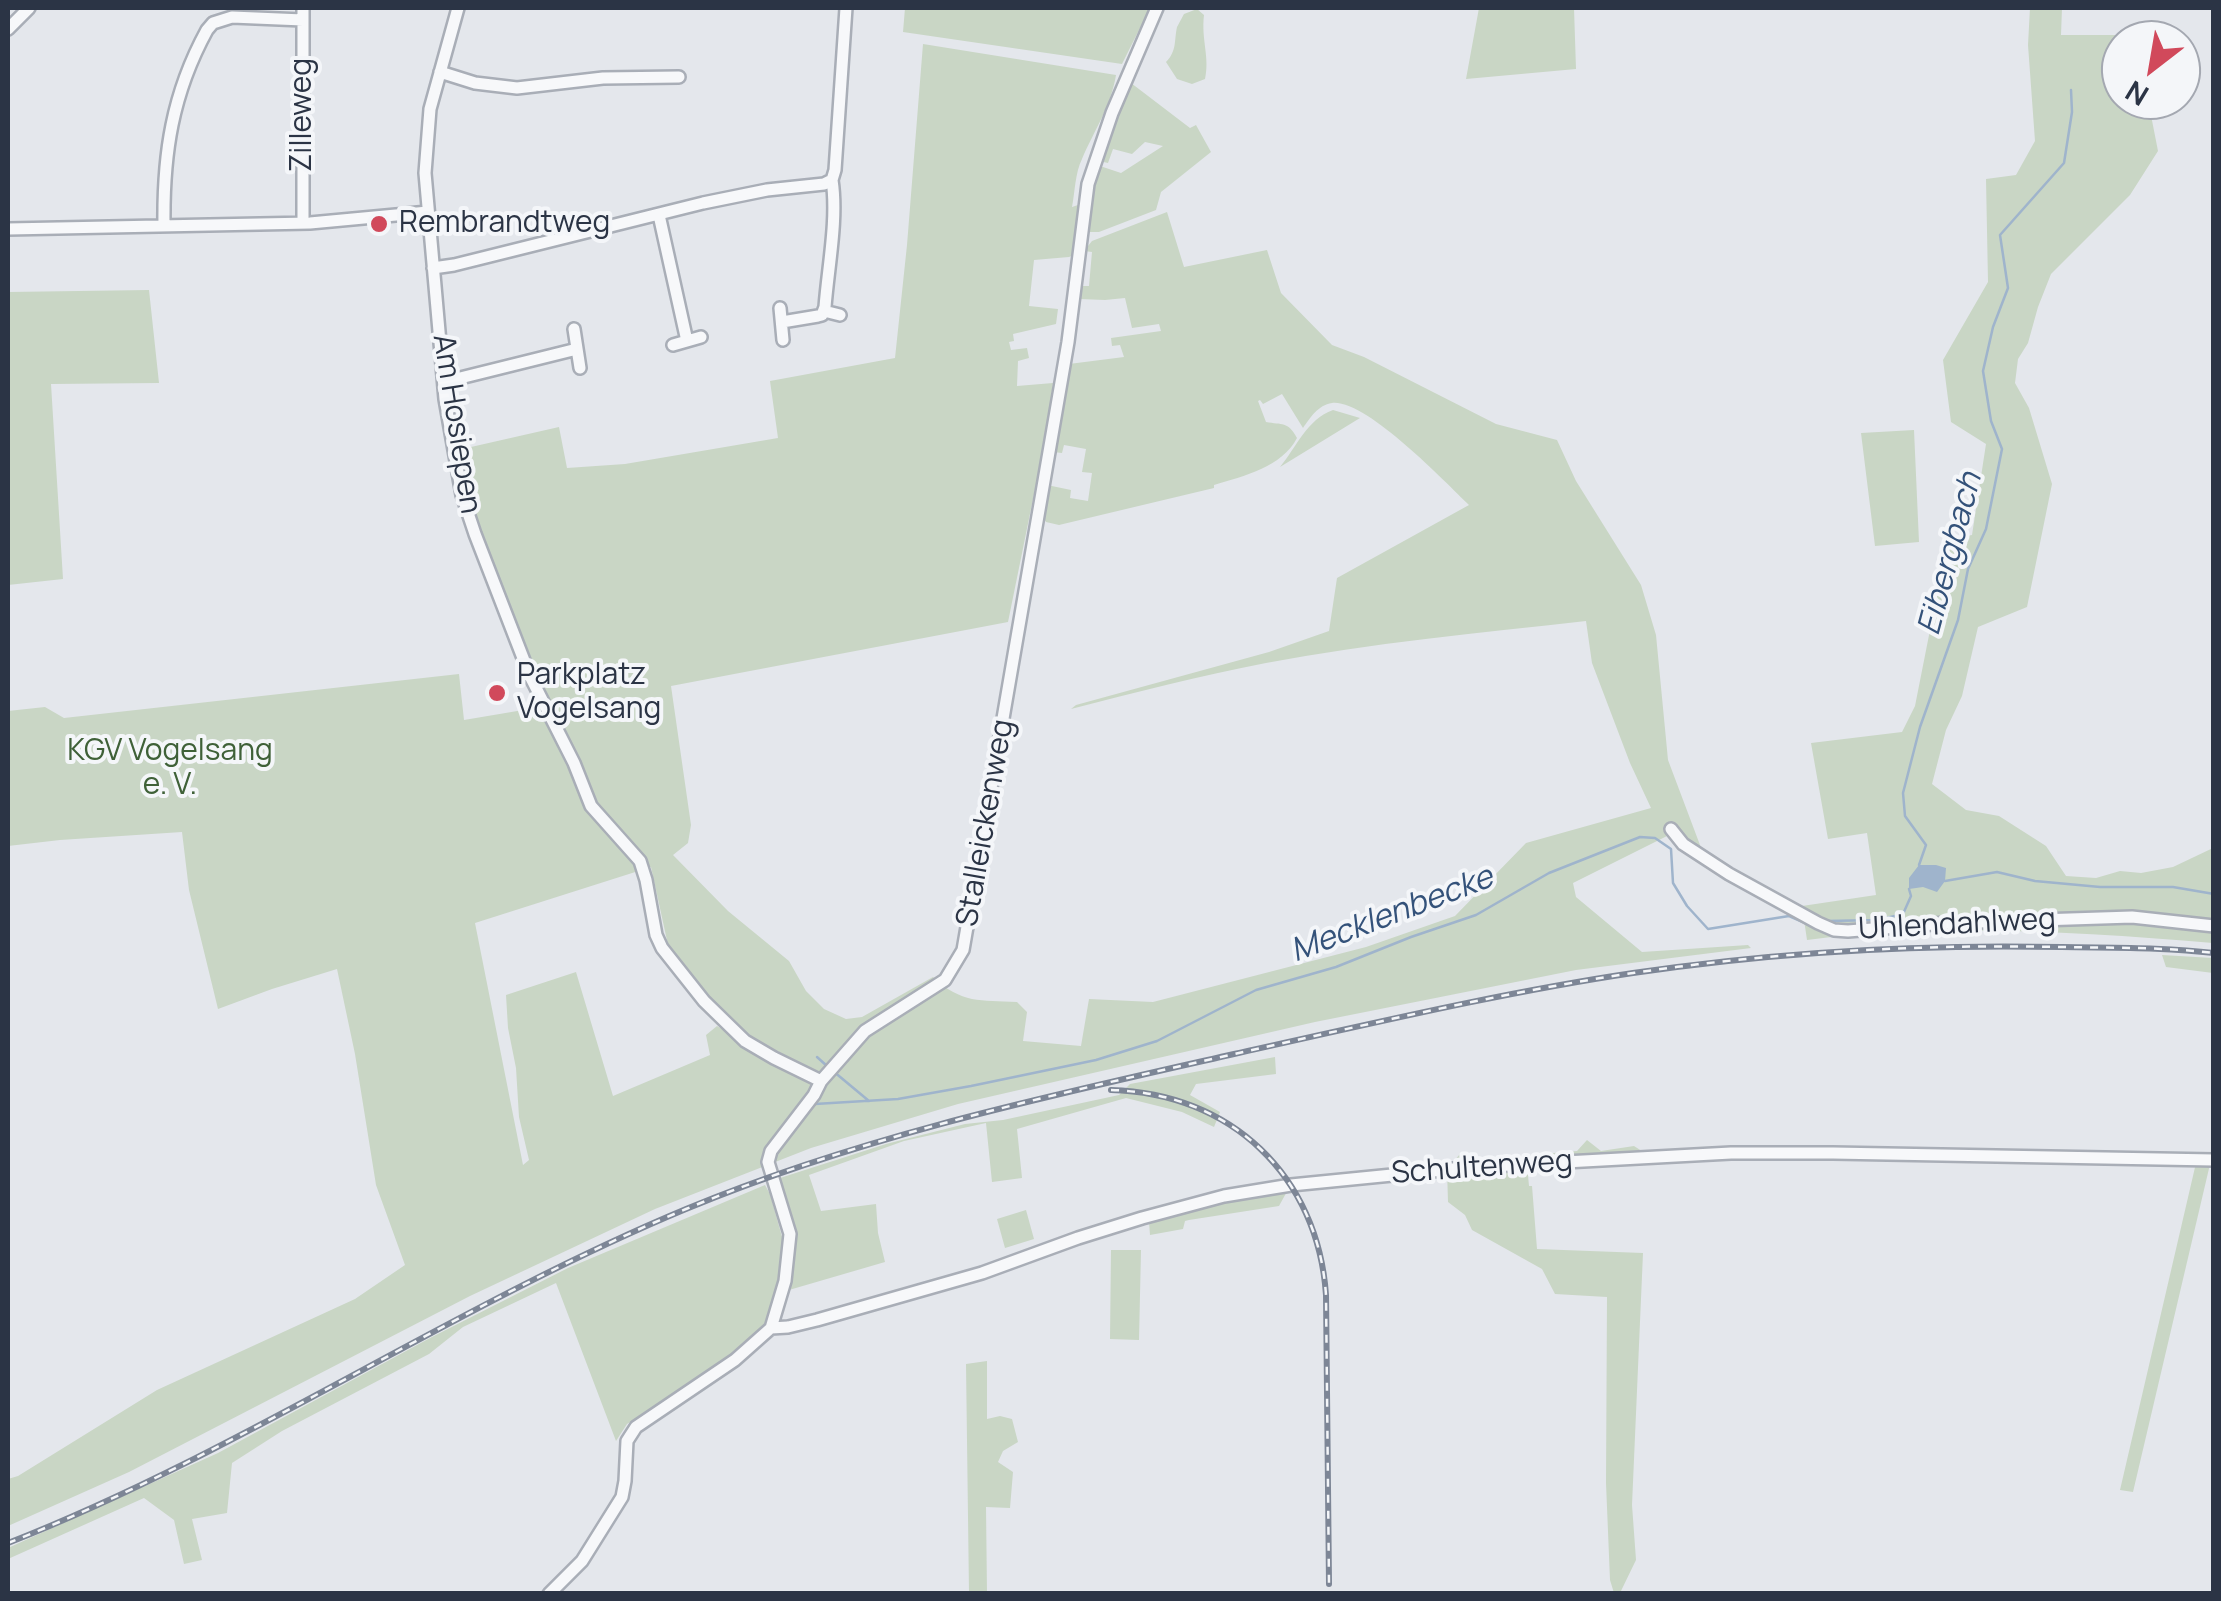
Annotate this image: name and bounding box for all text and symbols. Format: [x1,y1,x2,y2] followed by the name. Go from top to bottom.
[2101,20,2201,120] north arrow
[285,58,321,172] street label: Zilleweg
[2118,73,2155,115] text: N
[399,206,610,242] place label: Rembrandtweg
[368,213,390,235] marker: Rembrandtweg
[424,332,488,516] street label: Am Hosiepen
[1911,469,1991,639] water label: Eibergbach
[517,658,661,728] place label: Parkplatz Vogelsang
[486,682,508,704] marker: Parkplatz Vogelsang
[950,717,1022,929] street label: Stalleickenweg
[67,734,273,804] park label: KGV Vogelsang e. V.
[1285,859,1499,971] water label: Mecklenbecke
[1857,902,2057,948] street label: Uhlendahlweg
[1390,1144,1574,1192] street label: Schultenweg

